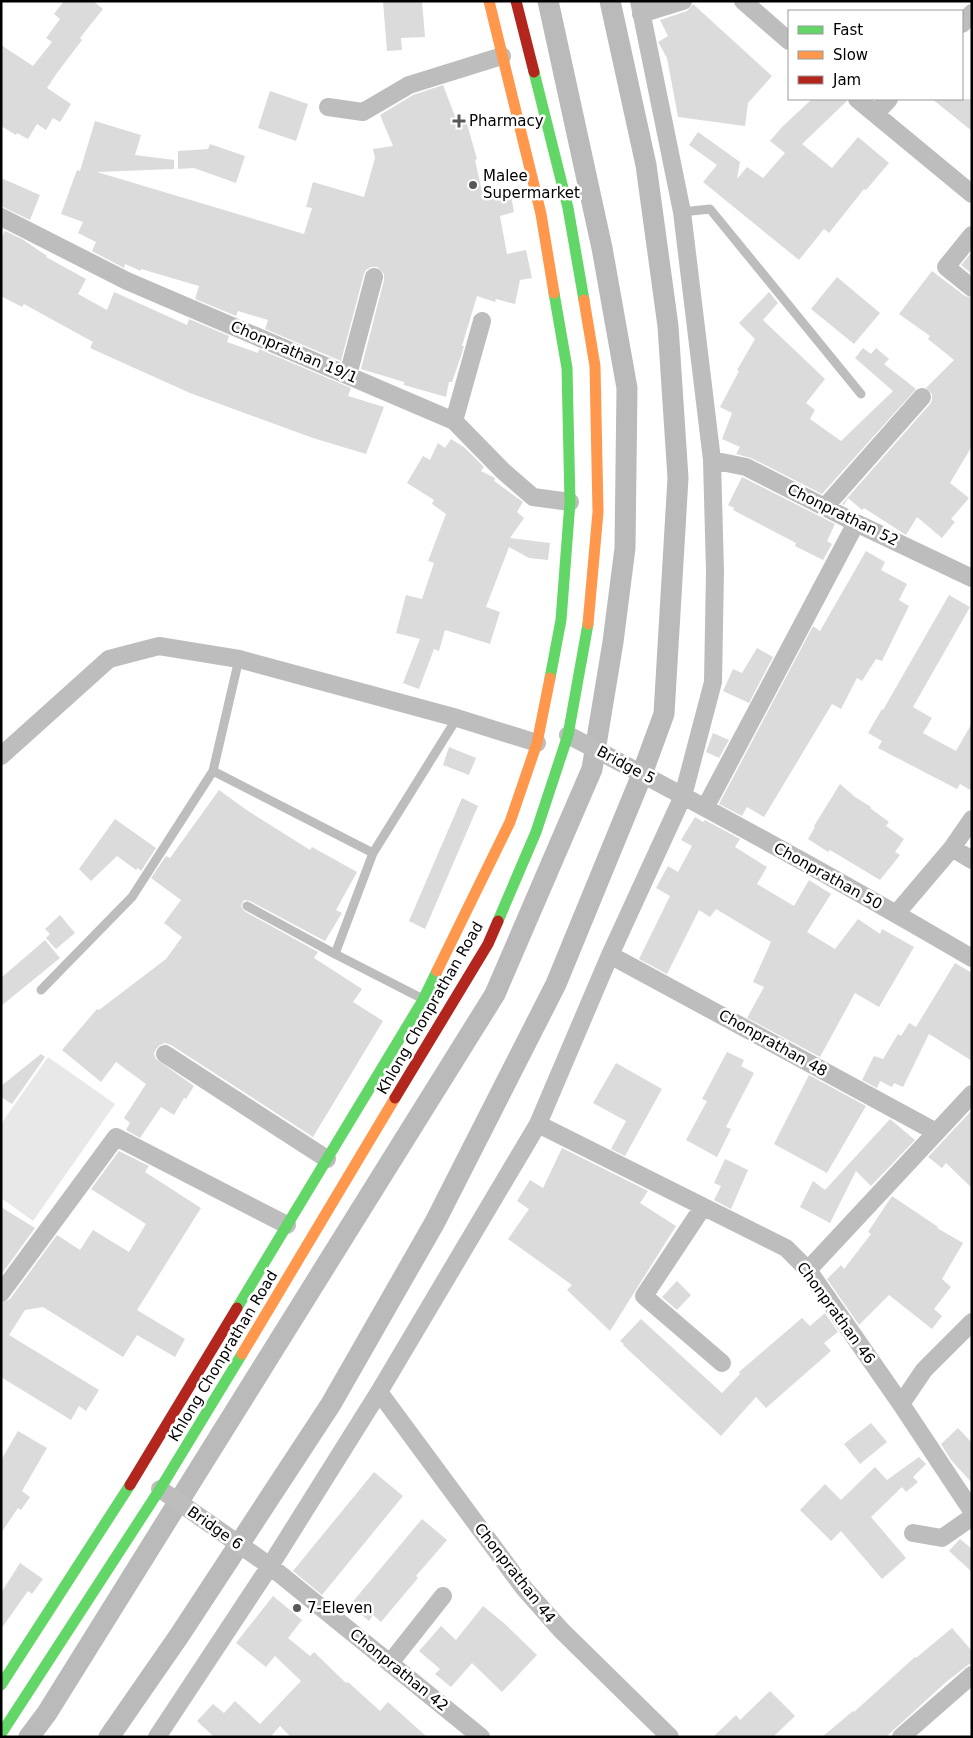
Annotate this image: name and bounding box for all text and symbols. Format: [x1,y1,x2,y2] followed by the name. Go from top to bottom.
[788,10,963,100] legend
[833,21,863,39] text: Fast
[833,46,868,64] text: Slow
[832,71,861,89] text: Jam
[469,112,544,130] place label: Pharmacy
[453,115,465,127] marker: Pharmacy
[483,167,580,202] place label: Malee Supermarket
[467,179,479,191] marker: Malee Supermarket
[228,317,360,387] street label: Chonprathan 19/1
[784,480,902,550] street label: Chonprathan 52
[594,742,658,788] street label: Bridge 5
[771,839,885,913] street label: Chonprathan 50
[373,918,487,1098] street label: Khlong Chonprathan Road
[716,1006,830,1080] street label: Chonprathan 48
[793,1259,879,1367] street label: Chonprathan 46
[165,1267,281,1445] street label: Khlong Chonprathan Road
[184,1502,246,1554] street label: Bridge 6
[471,1520,559,1626] street label: Chonprathan 44
[307,1599,372,1617] place label: 7-Eleven
[291,1602,303,1614] marker: 7-Eleven
[346,1625,452,1715] street label: Chonprathan 42

